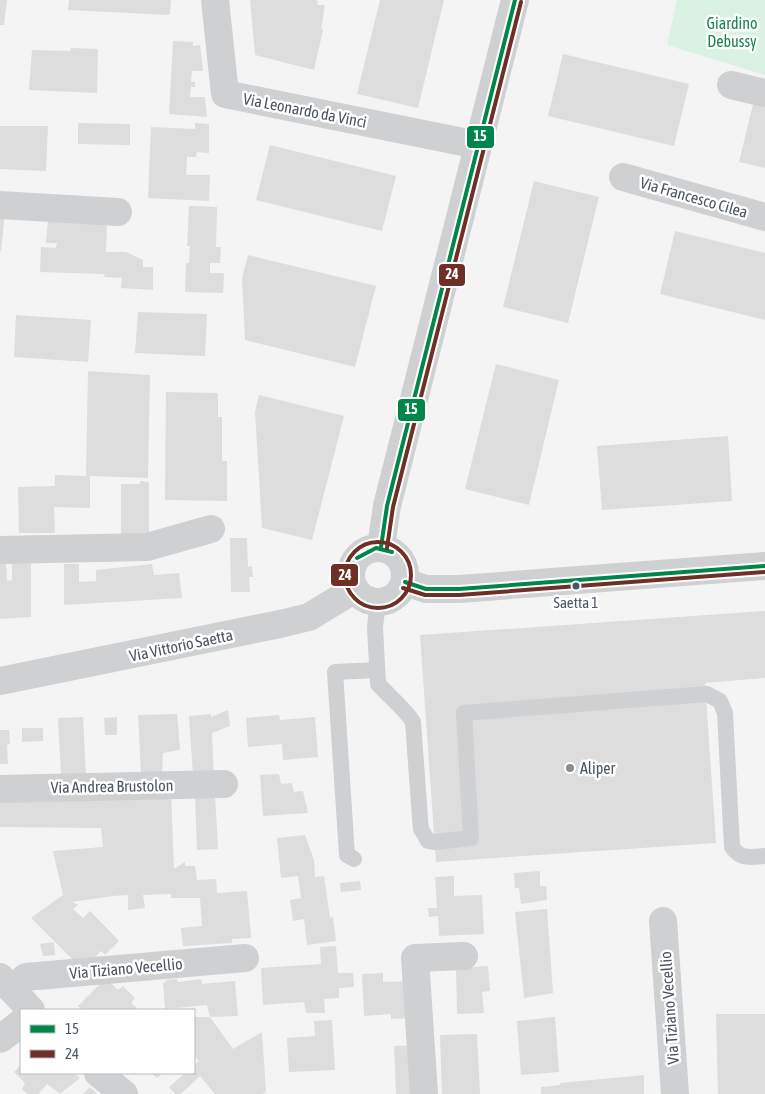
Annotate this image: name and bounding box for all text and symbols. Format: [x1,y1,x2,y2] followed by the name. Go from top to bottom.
[707,14,757,51] park label: Giardino Debussy
[242,89,368,131] street label: Via Leonardo da Vinci
[466,125,495,149] line badge: 15
[473,128,487,144] text: 15
[638,173,750,221] street label: Via Francesco Cilea
[438,263,466,287] line badge: 24
[445,266,459,282] text: 24
[397,398,426,422] line badge: 15
[404,401,418,417] text: 15
[330,563,359,587] line badge: 24
[338,567,352,583] text: 24
[571,581,581,591] marker: Saetta 1
[554,594,598,611] place label: Saetta 1
[128,625,234,665] street label: Via Vittorio Saetta
[580,759,616,778] place label: Aliper
[564,762,576,774] marker: Aliper
[50,776,174,796] street label: Via Andrea Brustolon
[656,951,682,1065] street label: Via Tiziano Vecellio
[69,954,183,982] street label: Via Tiziano Vecellio
[20,1009,195,1074] legend
[65,1020,79,1037] text: 15
[65,1045,79,1062] text: 24

